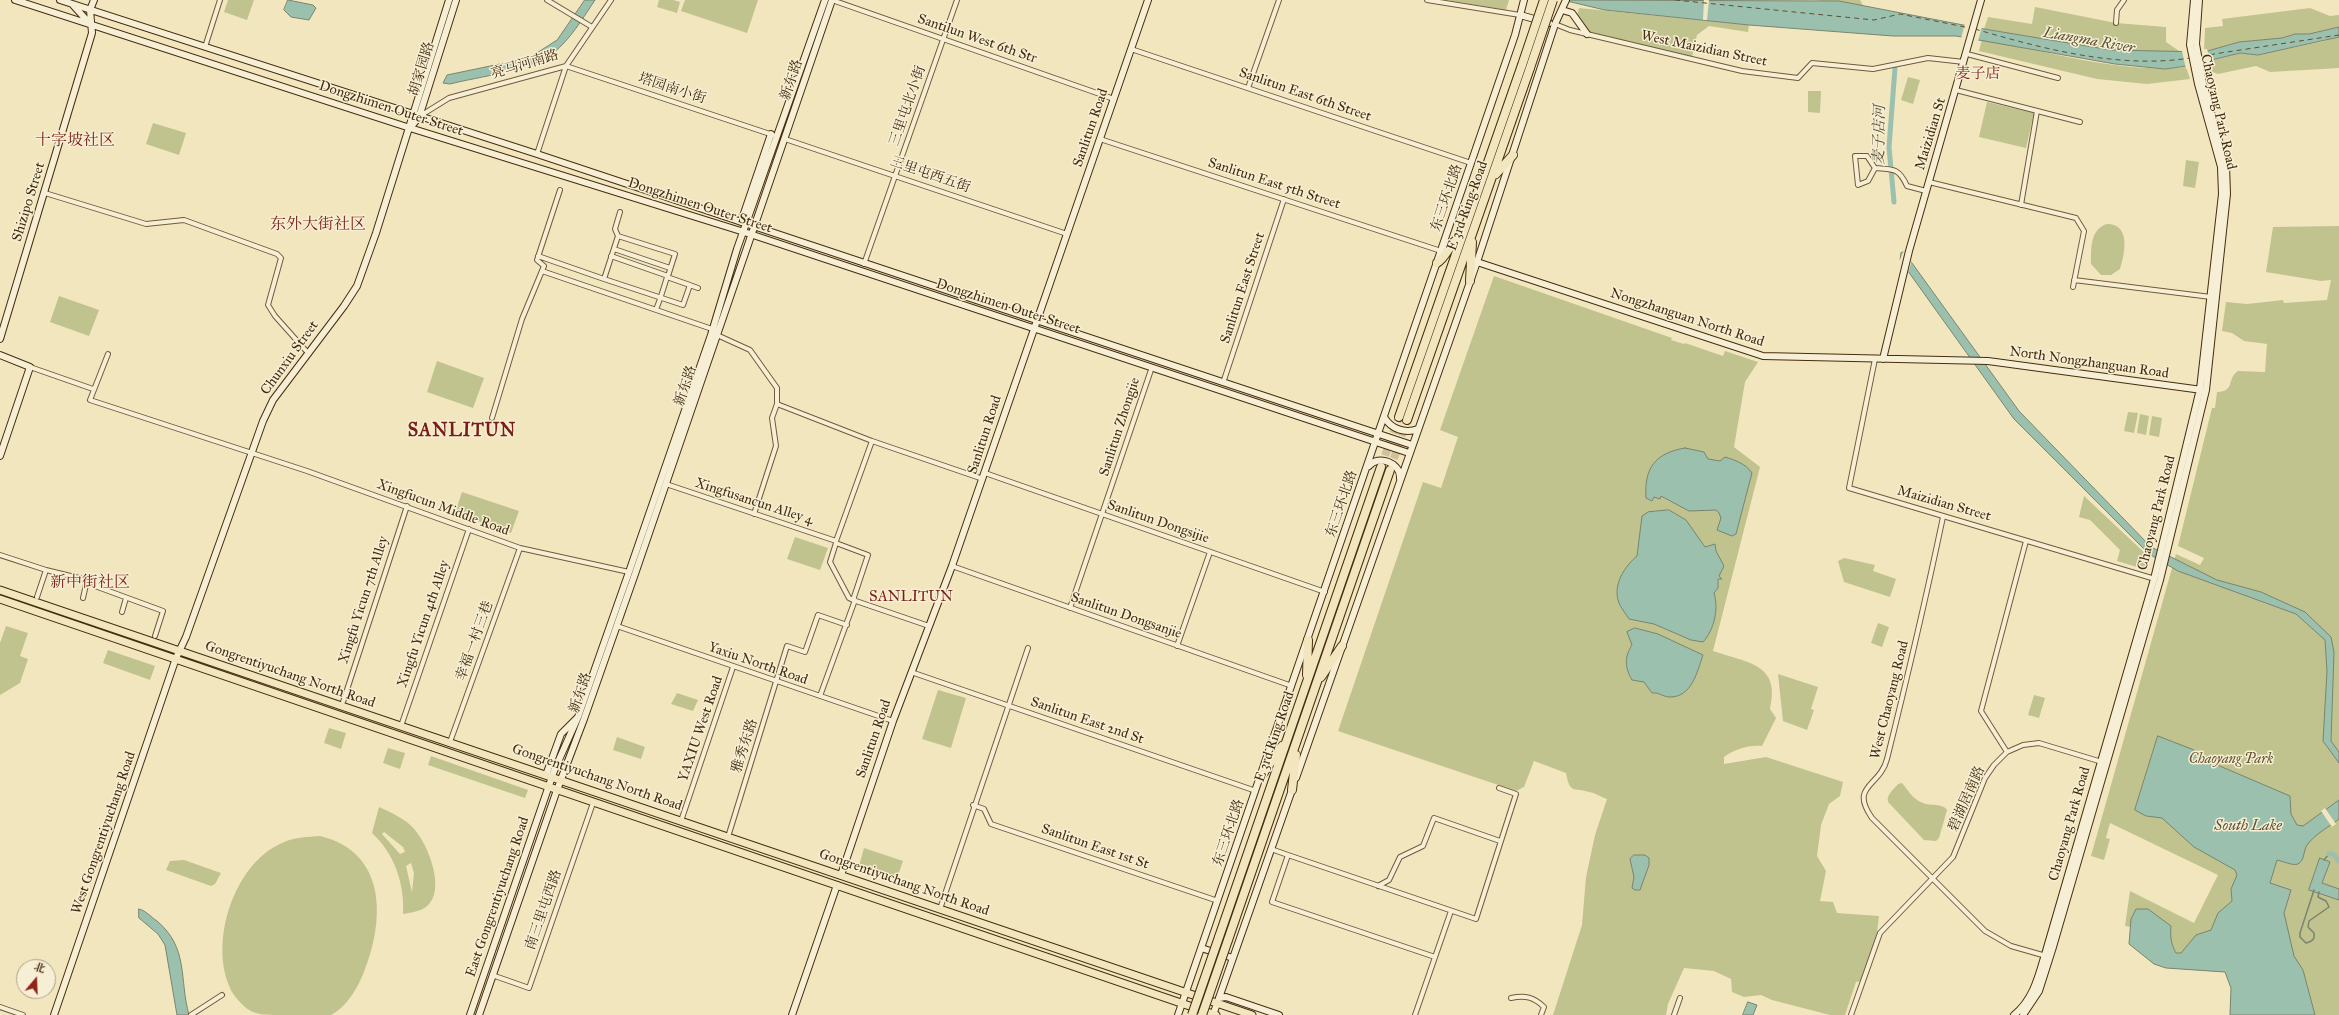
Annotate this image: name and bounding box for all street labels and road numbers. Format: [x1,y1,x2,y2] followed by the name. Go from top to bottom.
[915,11,1039,67] street label: Santilun West 6th Str
[1640,27,1768,71] street label: West Maizidian Street
[406,40,438,98] street label: 胡家园路
[489,47,561,83] street label: 亮马河南路
[2197,53,2239,171] street label: Chaoyang Park Road
[777,57,807,103] street label: 新东路
[886,64,930,148] street label: 三里屯北小街
[1237,64,1373,126] street label: Sanlitun East 6th Street
[636,70,708,108] street label: 塔园南小街
[317,78,465,140] street label: Dongzhimen Outer Street
[1070,87,1112,169] street label: Sanlitun Road
[1912,96,1950,172] street label: Maizidian St
[888,153,972,197] street label: 三里屯西五街
[1206,155,1342,213] street label: Sanlitun East 5th Street
[1444,159,1492,253] street label: E 3rd Ring Road
[9,160,49,244] street label: Shizipo Street
[1428,162,1466,234] street label: 东三环北路
[626,175,774,237] street label: Dongzhimen Outer Street
[1217,230,1269,346] street label: Sanlitun East Street
[934,276,1082,338] street label: Dongzhimen Outer Street
[1608,285,1766,351] street label: Nongzhanguan North Road
[257,318,323,398] street label: Chunxiu Street
[2008,343,2170,383] street label: North Nongzhanguan Road
[671,363,701,409] street label: 新东路
[1096,375,1144,479] street label: Sanlitun Zhongjie
[964,393,1006,477] street label: Sanlitun Road
[2135,454,2179,572] street label: Chaoyang Park Road
[1323,468,1361,540] street label: 东三环北路
[693,475,815,529] street label: Xingfusancun Alley 4
[375,476,511,540] street label: Xingfucun Middle Road
[1895,483,1993,525] street label: Maizidian Street
[1105,497,1211,547] street label: Sanlitun Dongsijie
[335,534,393,666] street label: Xingfu Yicun 7th Alley
[394,558,454,690] street label: Xingfu Yicun 4th Alley
[1068,589,1184,643] street label: Sanlitun Dongsanjie
[453,599,497,683] street label: 幸福一村三巷
[203,638,377,712] street label: Gongrentiyuchang North Road
[706,639,810,689] street label: Yaxiu North Road
[1867,639,1913,761] street label: West Chaoyang Road
[566,670,596,716] street label: 新东路
[675,674,727,784] street label: YAXIU West Road
[1252,690,1298,784] street label: E 3rd Ring Road
[1028,694,1146,748] street label: Sanlitun East 2nd St
[853,698,895,780] street label: Sanlitun Road
[728,717,762,775] street label: 雅秀东路
[510,741,684,815] street label: Gongrentiyuchang North Road
[68,750,140,916] street label: West Gongrentiyuchang Road
[1945,764,1989,834] street label: 碧湖居南路
[2046,765,2094,883] street label: Chaoyang Park Road
[1210,797,1248,869] street label: 东三环北路
[463,815,533,979] street label: East Gongrentiyuchang Road
[1039,821,1151,873] street label: Sanlitun East 1st St
[817,846,991,920] street label: Gongrentiyuchang North Road
[522,868,566,952] street label: 南三里屯西路

